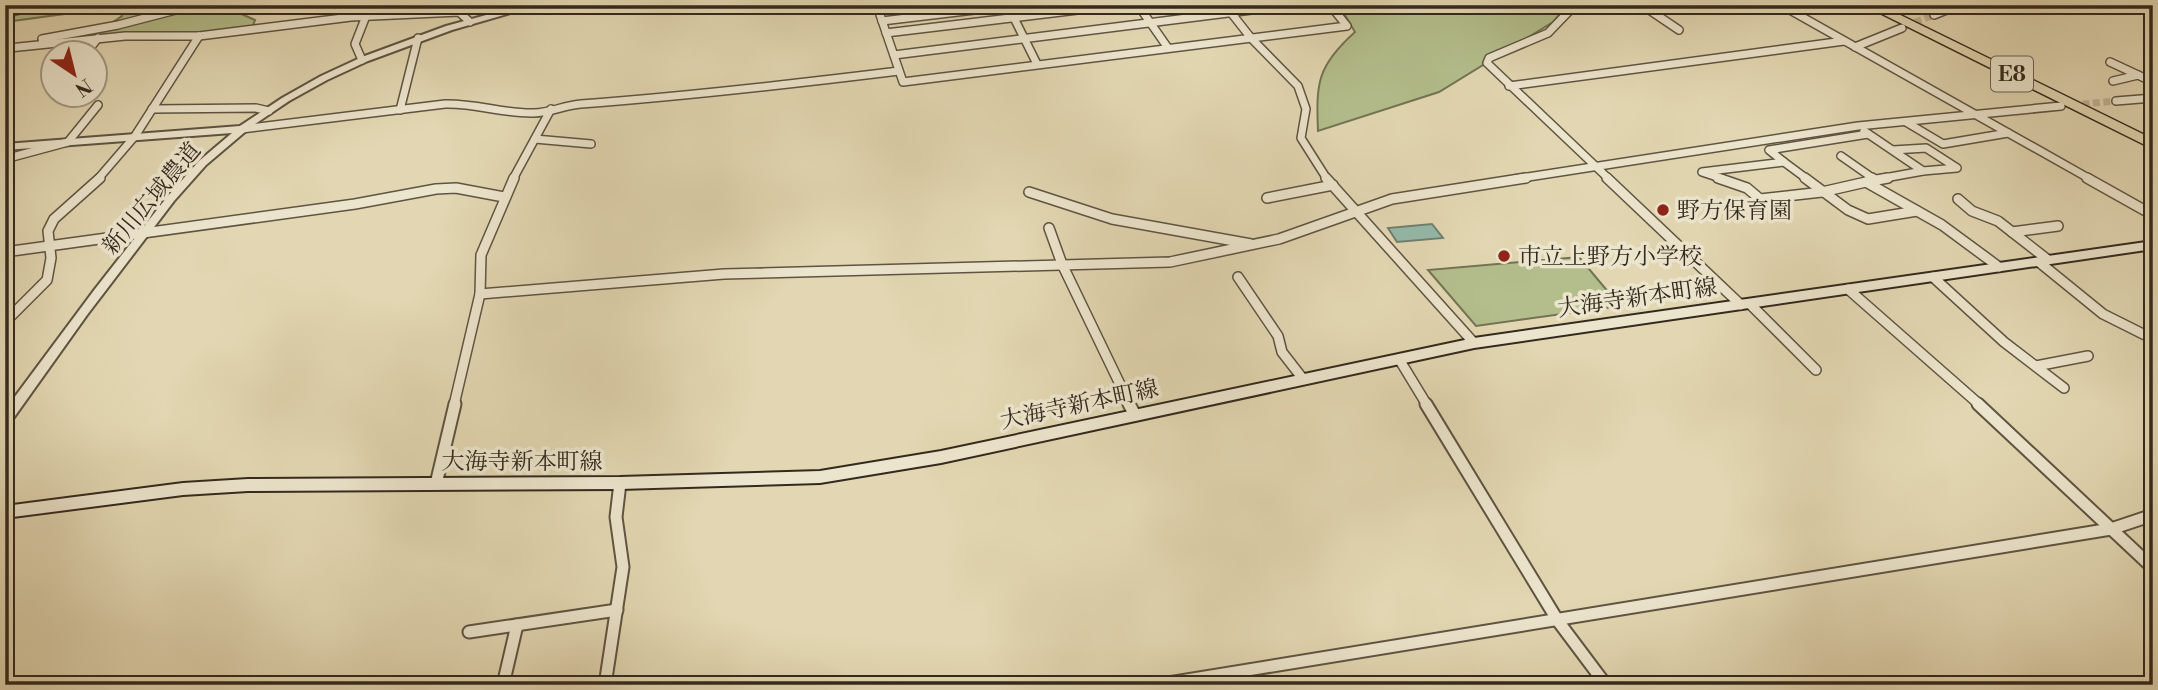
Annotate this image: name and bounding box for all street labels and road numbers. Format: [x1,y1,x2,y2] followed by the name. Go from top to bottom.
[1991,56,2033,92] road number: E8
[97,137,207,260] street label: 新川広域農道
[1555,273,1719,323] street label: 大海寺新本町線
[998,375,1161,435] street label: 大海寺新本町線
[442,448,603,476] street label: 大海寺新本町線

